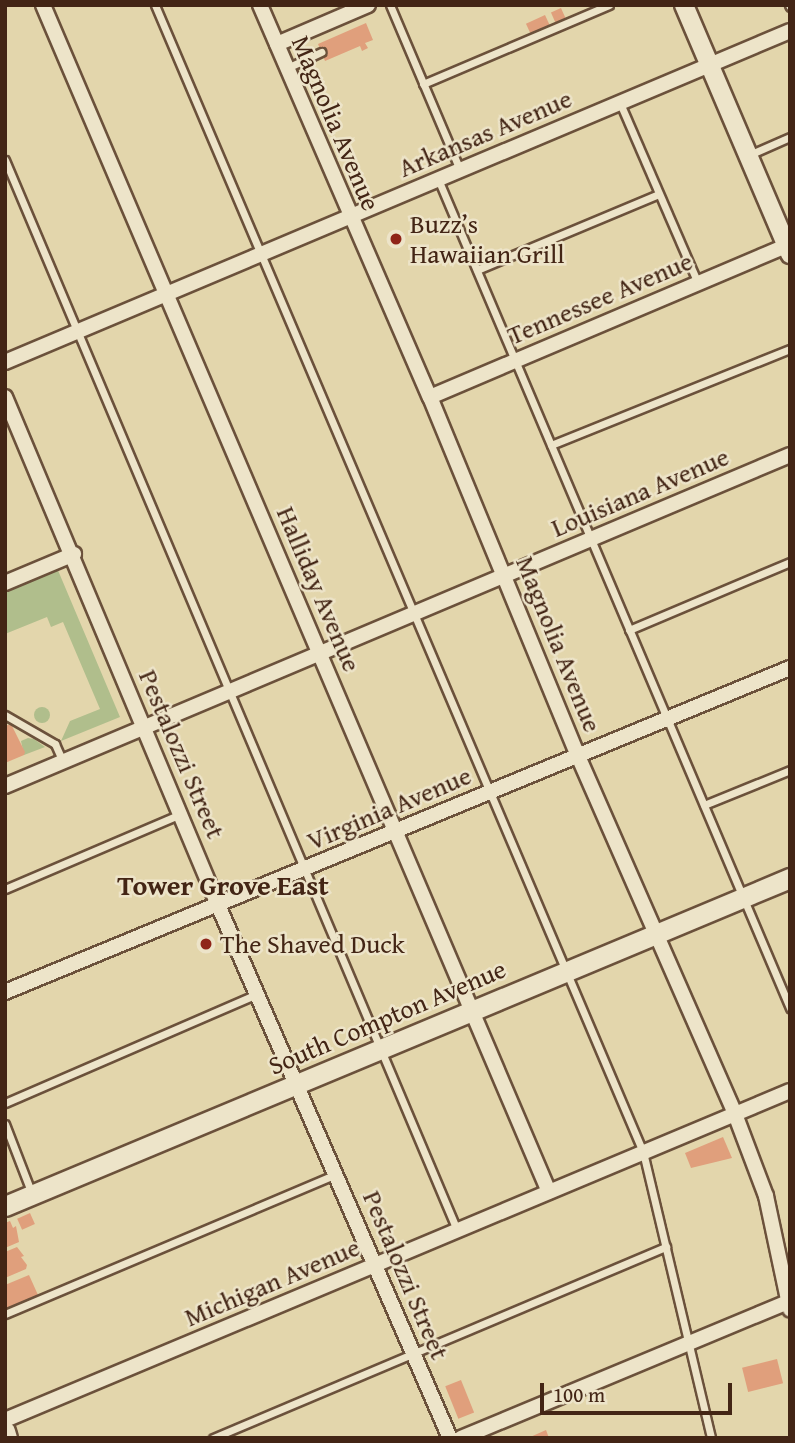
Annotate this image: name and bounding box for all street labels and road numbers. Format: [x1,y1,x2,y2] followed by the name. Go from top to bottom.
[285,31,387,215] street label: Magnolia Avenue
[394,82,576,184] street label: Arkansas Avenue
[503,245,697,351] street label: Tennessee Avenue
[547,441,733,543] street label: Louisiana Avenue
[270,502,368,676] street label: Halliday Avenue
[510,552,608,736] street label: Magnolia Avenue
[132,665,232,843] street label: Pestalozzi Street
[302,759,476,857] street label: Virginia Avenue
[264,953,510,1081] street label: South Compton Avenue
[356,1186,456,1364] street label: Pestalozzi Street
[180,1231,364,1333] street label: Michigan Avenue

